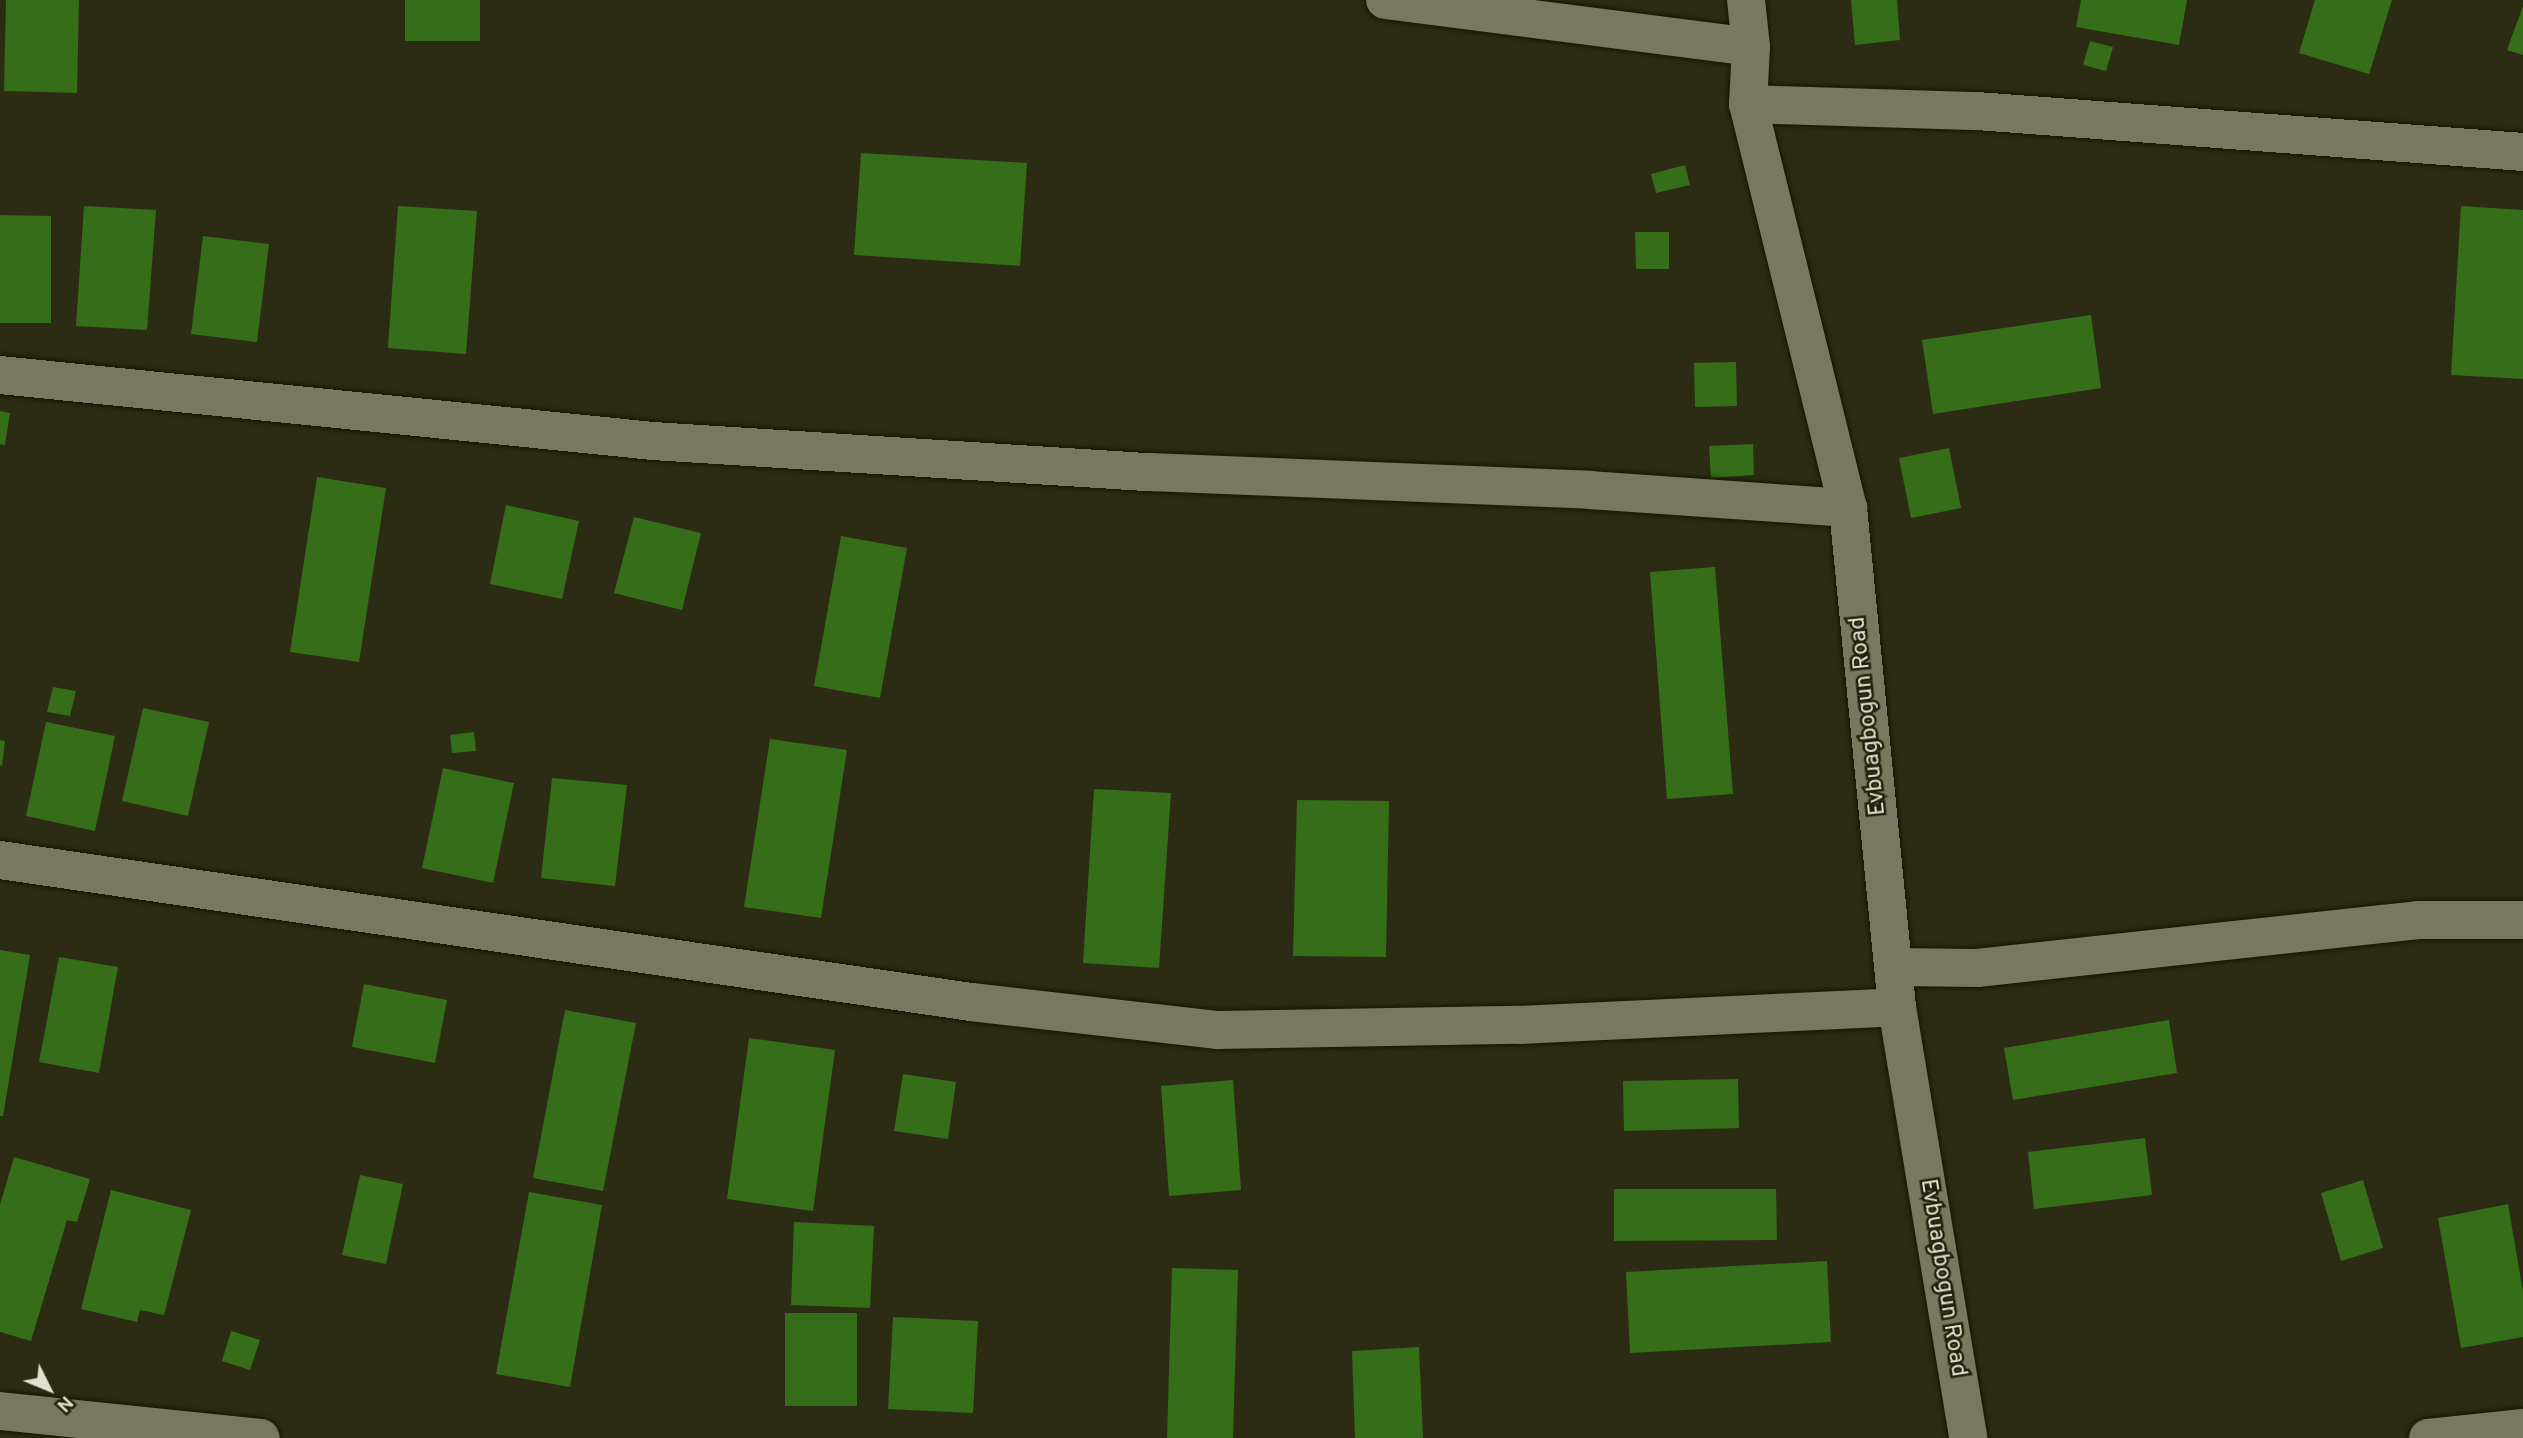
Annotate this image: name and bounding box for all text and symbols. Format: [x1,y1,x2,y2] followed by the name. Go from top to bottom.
[1845,615,1893,817] street label: Evbuagbogun Road
[1913,1177,1971,1379] street label: Evbuagbogun Road
[14,1354,84,1424] north arrow
[51,1390,78,1416] text: N

